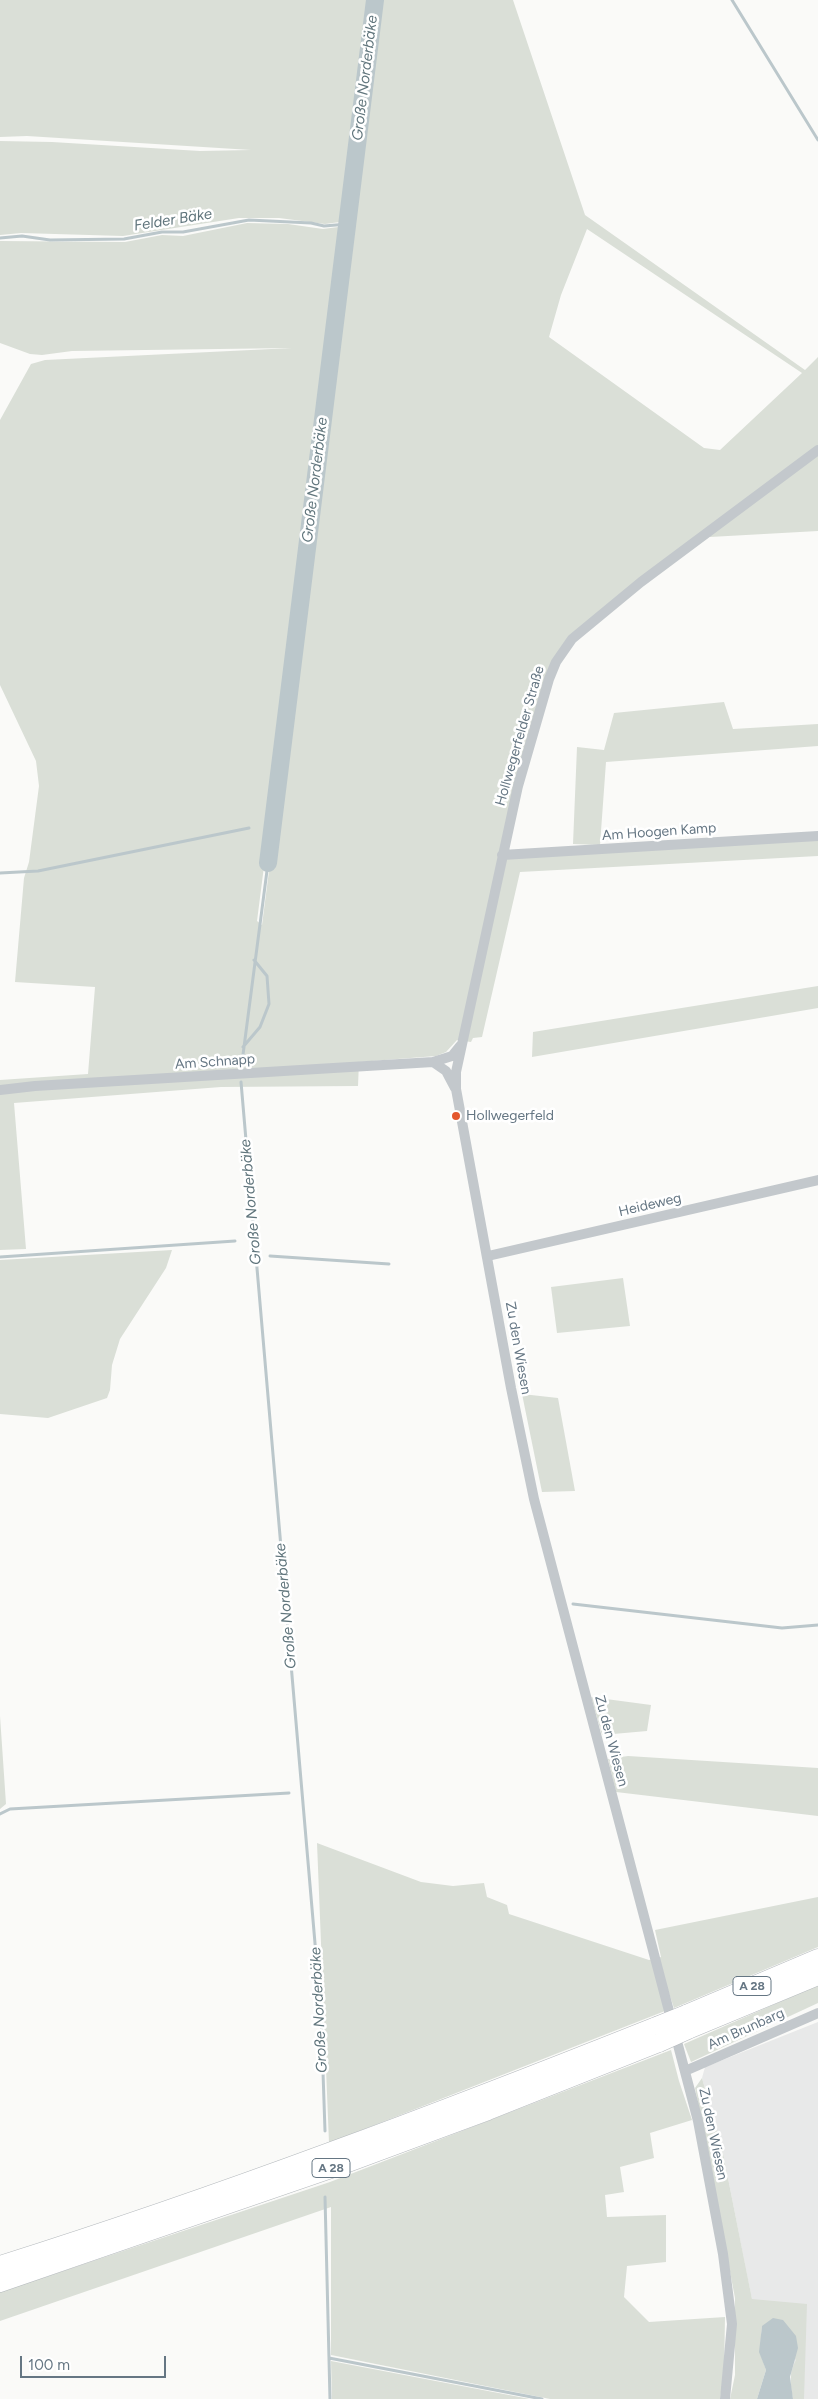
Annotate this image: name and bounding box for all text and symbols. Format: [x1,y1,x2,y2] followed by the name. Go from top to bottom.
[348,14,382,142] water label: Große Norderbäke
[133,205,213,235] water label: Felder Bäke
[298,416,332,544] water label: Große Norderbäke
[492,664,548,808] street label: Hollwegerfelder Straße
[601,820,717,844] street label: Am Hoogen Kamp
[174,1051,256,1073] street label: Am Schnapp
[466,1108,554,1124] place label: Hollwegerfeld
[450,1110,462,1122] marker: Hollwegerfeld
[237,1138,265,1266] water label: Große Norderbäke
[617,1190,683,1220] street label: Heideweg
[502,1300,534,1396] street label: Zu den Wiesen
[272,1542,300,1670] water label: Große Norderbäke
[591,1694,631,1788] street label: Zu den Wiesen
[307,1947,331,2073] water label: Große Norderbäke
[733,1976,771,1995] road number: A 28
[705,2005,787,2053] street label: Am Brunbarg
[695,2086,731,2182] street label: Zu den Wiesen
[312,2158,350,2178] road number: A 28
[22,2346,169,2378] scale bar
[28,2356,70,2374] text: 100 m

